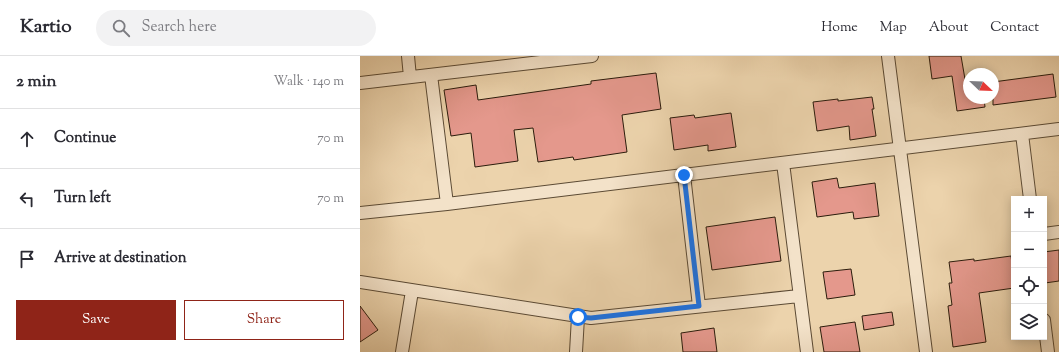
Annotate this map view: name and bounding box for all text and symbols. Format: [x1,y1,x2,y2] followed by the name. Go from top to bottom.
[96,10,376,46] search box
[20,14,72,41] text: Kartio
[110,17,132,39] icon: search
[142,17,217,38] text: Search here
[821,18,858,38] text: Home
[880,18,907,38] text: Map
[929,18,968,38] text: About
[990,18,1039,38] text: Contact
[963,68,999,104] north arrow
[16,70,57,94] text: 2 min
[273,73,344,91] text: Walk · 140 m
[16,128,38,150] icon: ahead
[54,128,116,149] text: Continue
[317,130,344,148] text: 70 m
[675,166,693,184] route end
[16,188,38,210] icon: left
[54,188,111,209] text: Turn left
[317,190,344,208] text: 70 m
[1011,196,1047,340] map controls
[1011,196,1047,232] button: +
[1011,232,1047,268] button: −
[16,248,38,270] icon: arrive
[54,248,187,269] text: Arrive at destination
[1011,268,1047,304] button: locate
[16,300,176,340] button: Save
[184,300,344,340] button: Share
[1011,304,1047,340] button: layers
[569,308,587,326] route start

